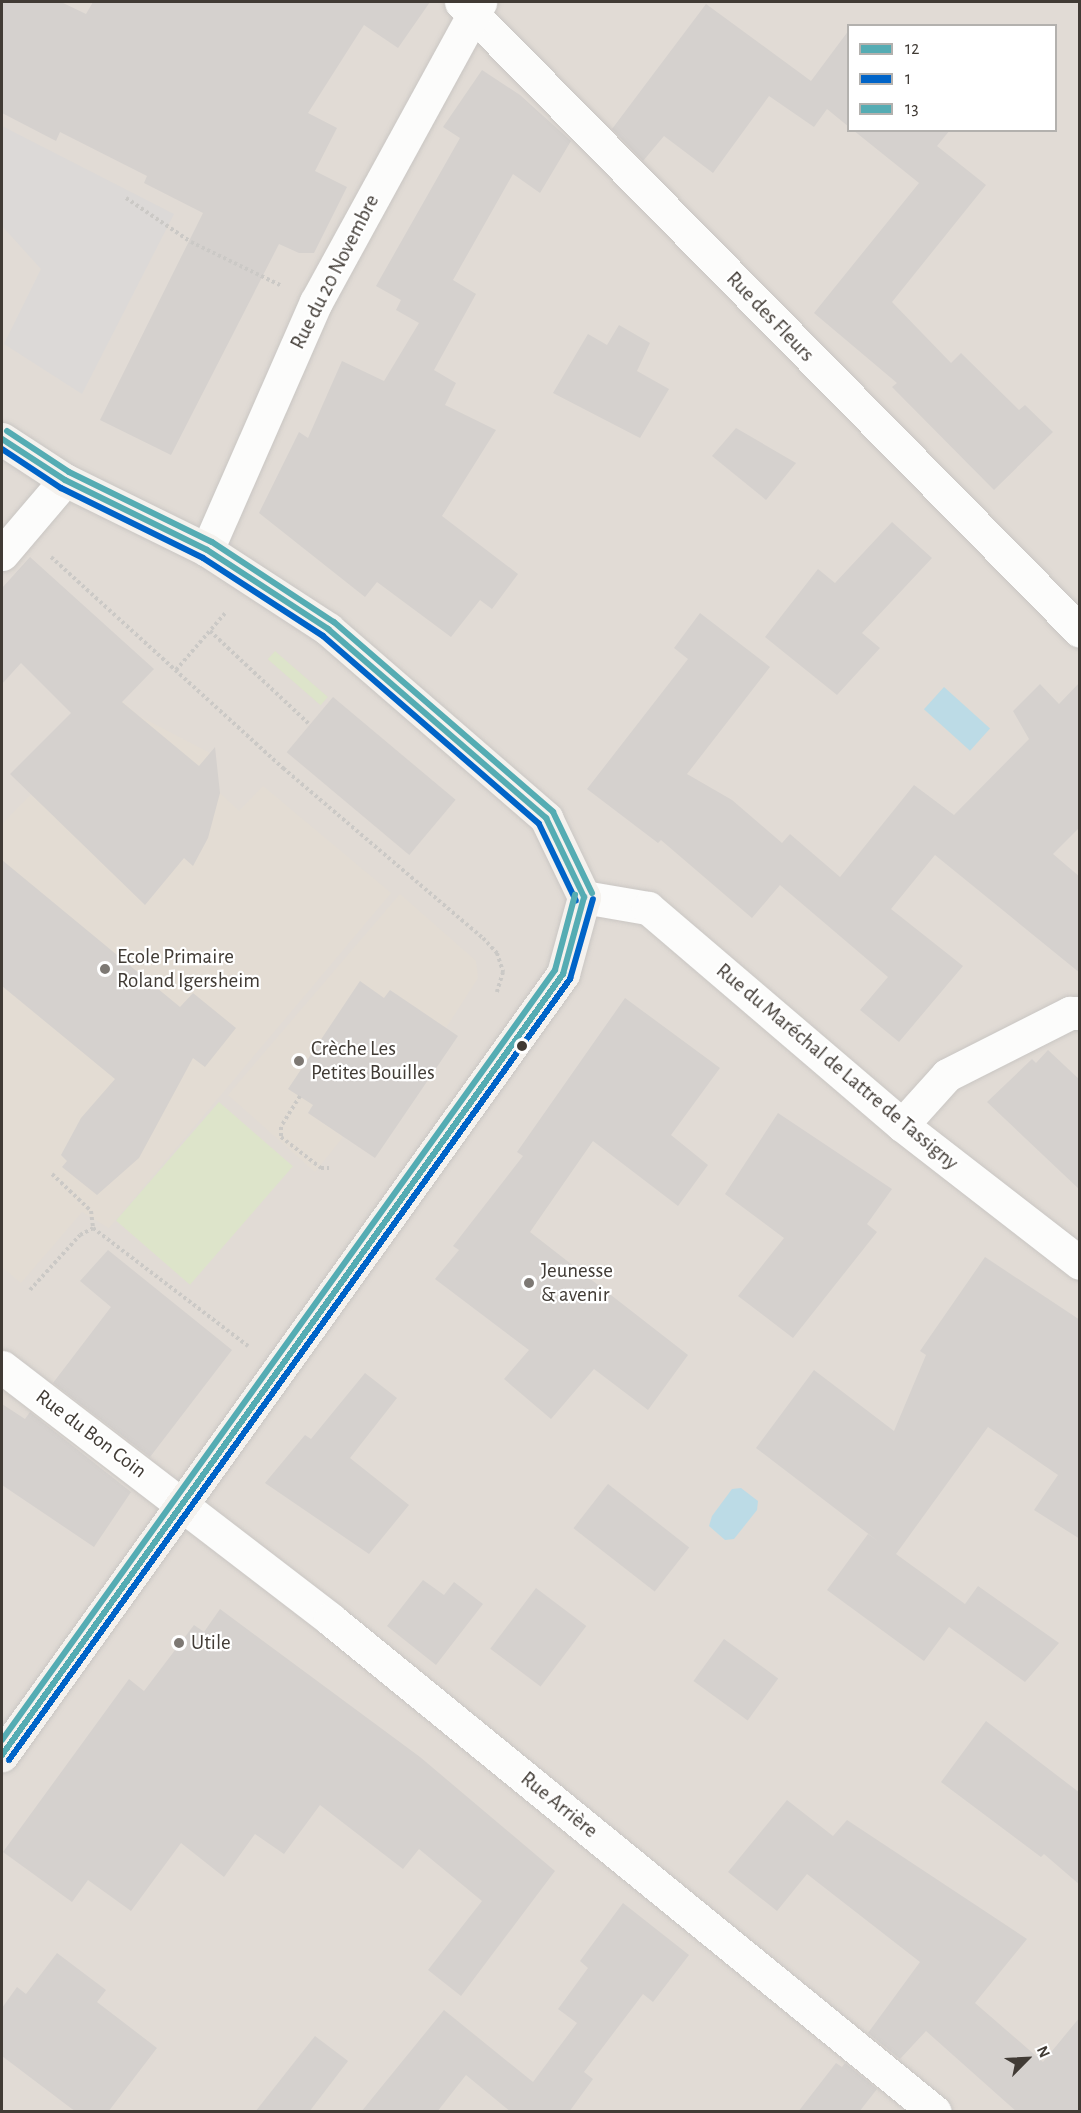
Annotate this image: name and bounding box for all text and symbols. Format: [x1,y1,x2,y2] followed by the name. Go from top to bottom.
[847,24,1057,132] legend
[905,40,919,58] text: 12
[905,70,911,88] text: 1
[905,100,919,118] text: 13
[285,190,385,354] street label: Rue du 20 Novembre
[721,267,819,367] street label: Rue des Fleurs
[117,944,260,994] place label: Ecole Primaire Roland Igersheim
[711,958,963,1176] street label: Rue du Maréchal de Lattre de Tassigny
[98,962,112,976] marker: Ecole Primaire Roland Igersheim
[311,1036,435,1086] place label: Crèche Les Petites Bouilles
[516,1040,528,1052] unlabelled marker
[292,1054,306,1068] marker: Crèche Les Petites Bouilles
[541,1258,613,1308] place label: Jeunesse & avenir
[522,1276,536,1290] marker: Jeunesse & avenir
[31,1384,151,1484] street label: Rue du Bon Coin
[191,1630,231,1656] place label: Utile
[172,1636,186,1650] marker: Utile
[515,1766,603,1844] street label: Rue Arrière
[997,2029,1057,2089] north arrow
[1034,2043,1053,2060] text: N

